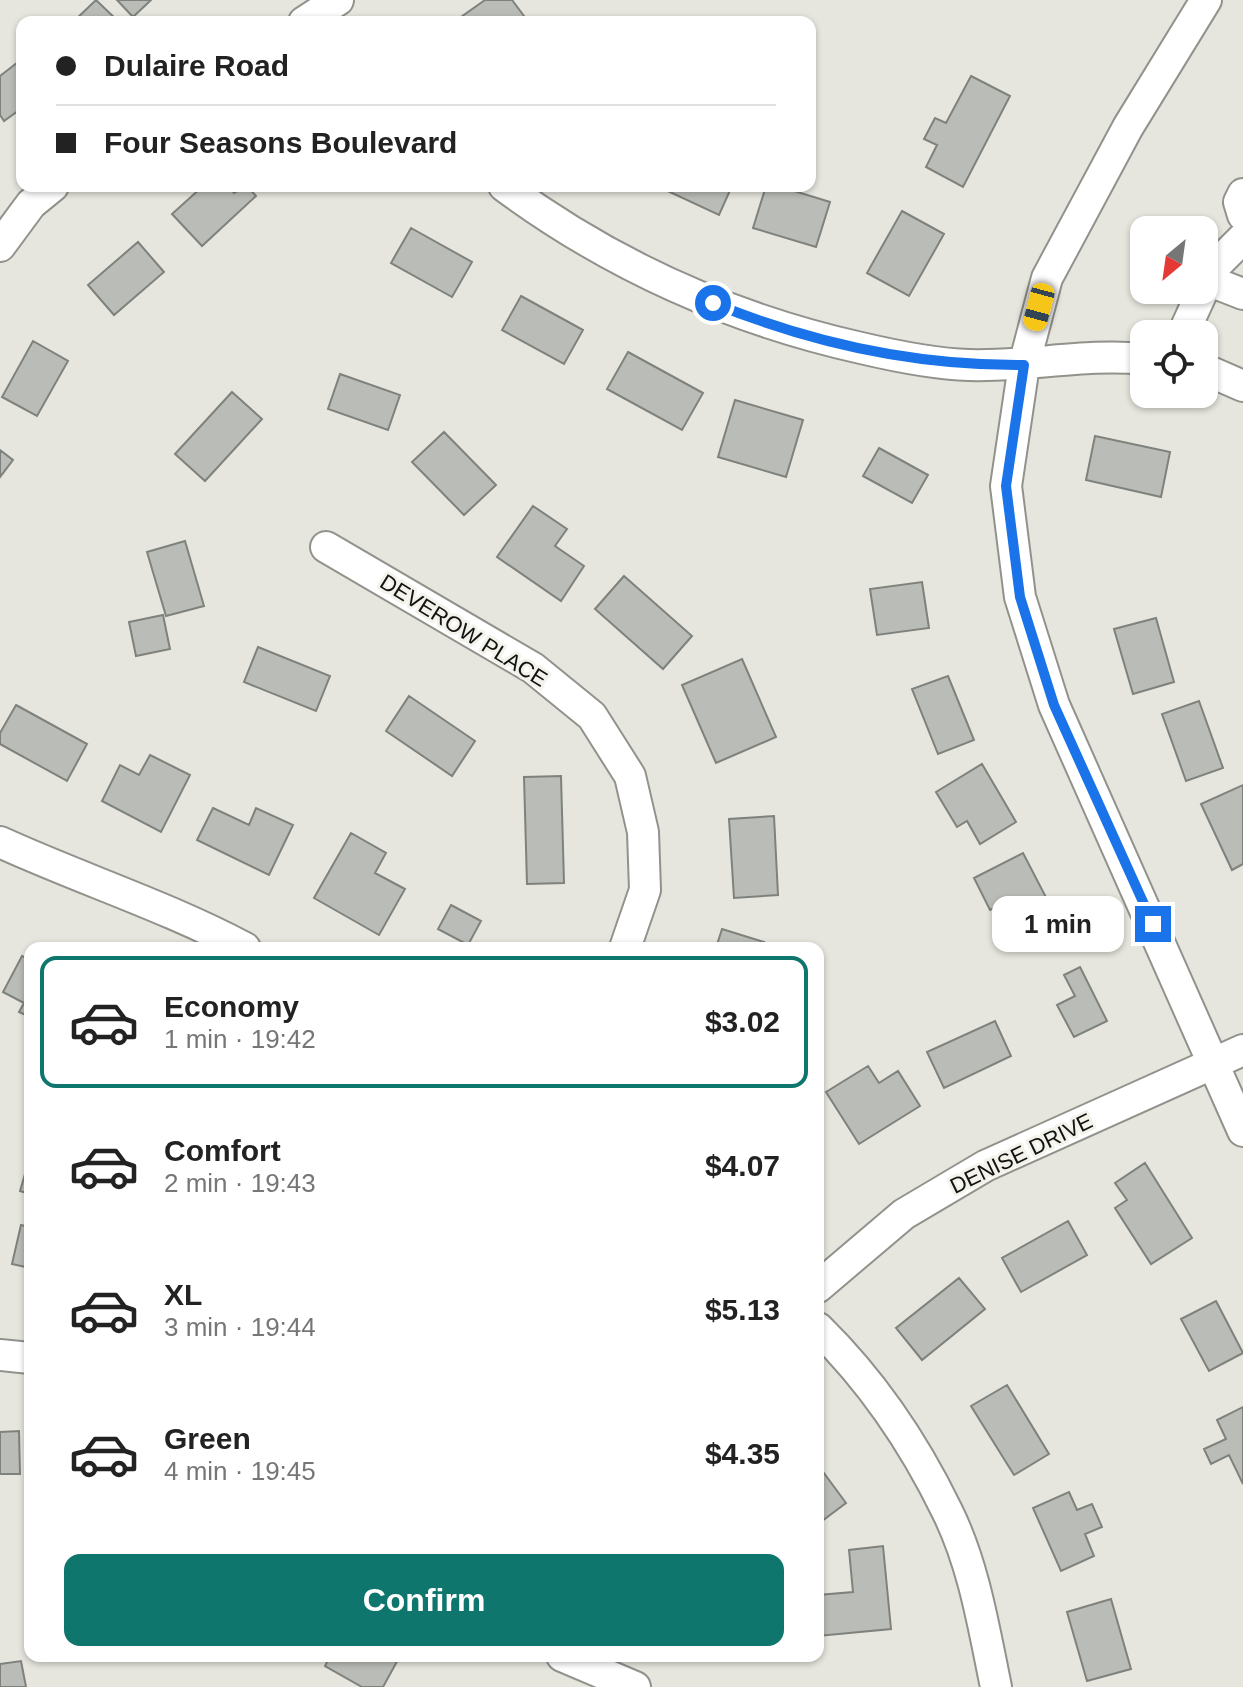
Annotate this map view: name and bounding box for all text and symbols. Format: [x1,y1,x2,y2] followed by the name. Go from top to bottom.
[104,49,289,82] text: Dulaire Road
[104,126,457,159] text: Four Seasons Boulevard
[1130,216,1218,304] north arrow
[1130,216,1218,408] map controls
[1021,281,1057,333] car
[695,285,731,321] route start
[1130,320,1218,408] button: locate
[376,569,552,692] street label: DEVEROW PLACE
[993,896,1125,952] callout: 1 min
[1135,906,1171,942] route end
[1024,909,1092,939] text: 1 min
[68,986,140,1058] icon: car
[164,990,299,1023] text: Economy
[705,1005,780,1038] text: $3.02
[164,1024,316,1054] text: 1 min · 19:42
[946,1108,1096,1199] street label: DENISE DRIVE
[68,1130,140,1202] icon: car
[164,1134,281,1167] text: Comfort
[705,1149,780,1182] text: $4.07
[164,1168,316,1198] text: 2 min · 19:43
[68,1274,140,1346] icon: car
[164,1278,202,1311] text: XL
[705,1293,780,1326] text: $5.13
[164,1312,316,1342] text: 3 min · 19:44
[68,1418,140,1490] icon: car
[164,1422,251,1455] text: Green
[705,1437,780,1470] text: $4.35
[164,1456,316,1486] text: 4 min · 19:45
[64,1554,784,1646] button: Confirm

